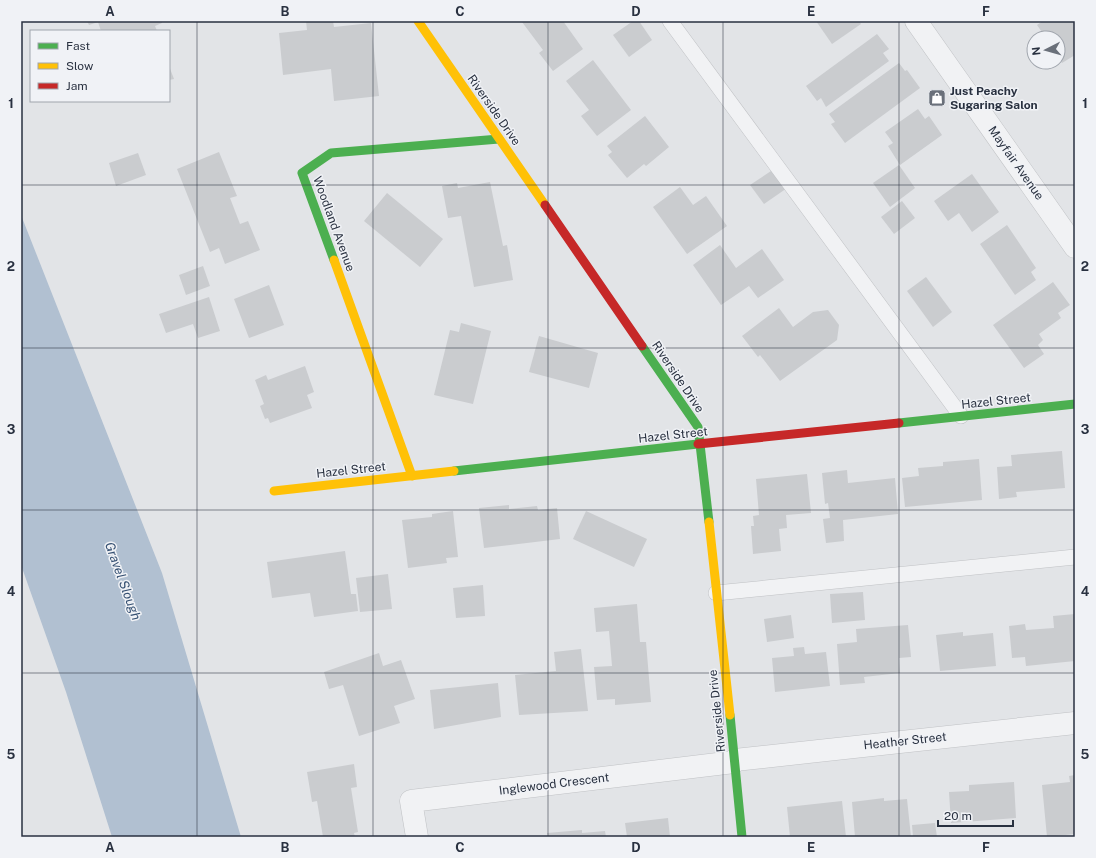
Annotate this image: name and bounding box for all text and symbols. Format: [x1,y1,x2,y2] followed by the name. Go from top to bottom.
[105,4,115,19] text: A
[281,4,290,19] text: B
[455,4,465,19] text: C
[631,4,641,19] text: D
[807,4,815,19] text: E
[982,4,990,19] text: F
[30,30,170,102] legend
[1026,30,1066,70] north arrow
[66,39,91,53] text: Fast
[1030,46,1042,56] text: N
[66,59,94,73] text: Slow
[464,72,524,148] street label: Riverside Drive
[66,79,88,93] text: Jam
[950,84,1038,112] place label: Just Peachy Sugaring Salon
[927,88,947,108] shop icon: Just Peachy Sugaring Salon
[8,96,14,111] text: 1
[1082,96,1088,111] text: 1
[985,123,1047,203] street label: Mayfair Avenue
[310,175,358,274] street label: Woodland Avenue
[7,259,15,274] text: 2
[1081,259,1089,274] text: 2
[649,339,707,415] street label: Riverside Drive
[961,390,1032,412] street label: Hazel Street
[7,422,16,437] text: 3
[1081,422,1090,437] text: 3
[638,424,709,446] street label: Hazel Street
[316,459,387,481] street label: Hazel Street
[102,540,144,622] water label: Gravel Slough
[7,584,16,599] text: 4
[1081,584,1090,599] text: 4
[706,669,728,753] street label: Riverside Drive
[863,730,947,752] street label: Heather Street
[7,747,16,762] text: 5
[1081,747,1090,762] text: 5
[498,770,610,798] street label: Inglewood Crescent
[938,802,1013,828] scale bar
[944,809,972,823] text: 20 m
[105,840,115,855] text: A
[281,840,290,855] text: B
[455,840,465,855] text: C
[631,840,641,855] text: D
[807,840,815,855] text: E
[982,840,990,855] text: F

